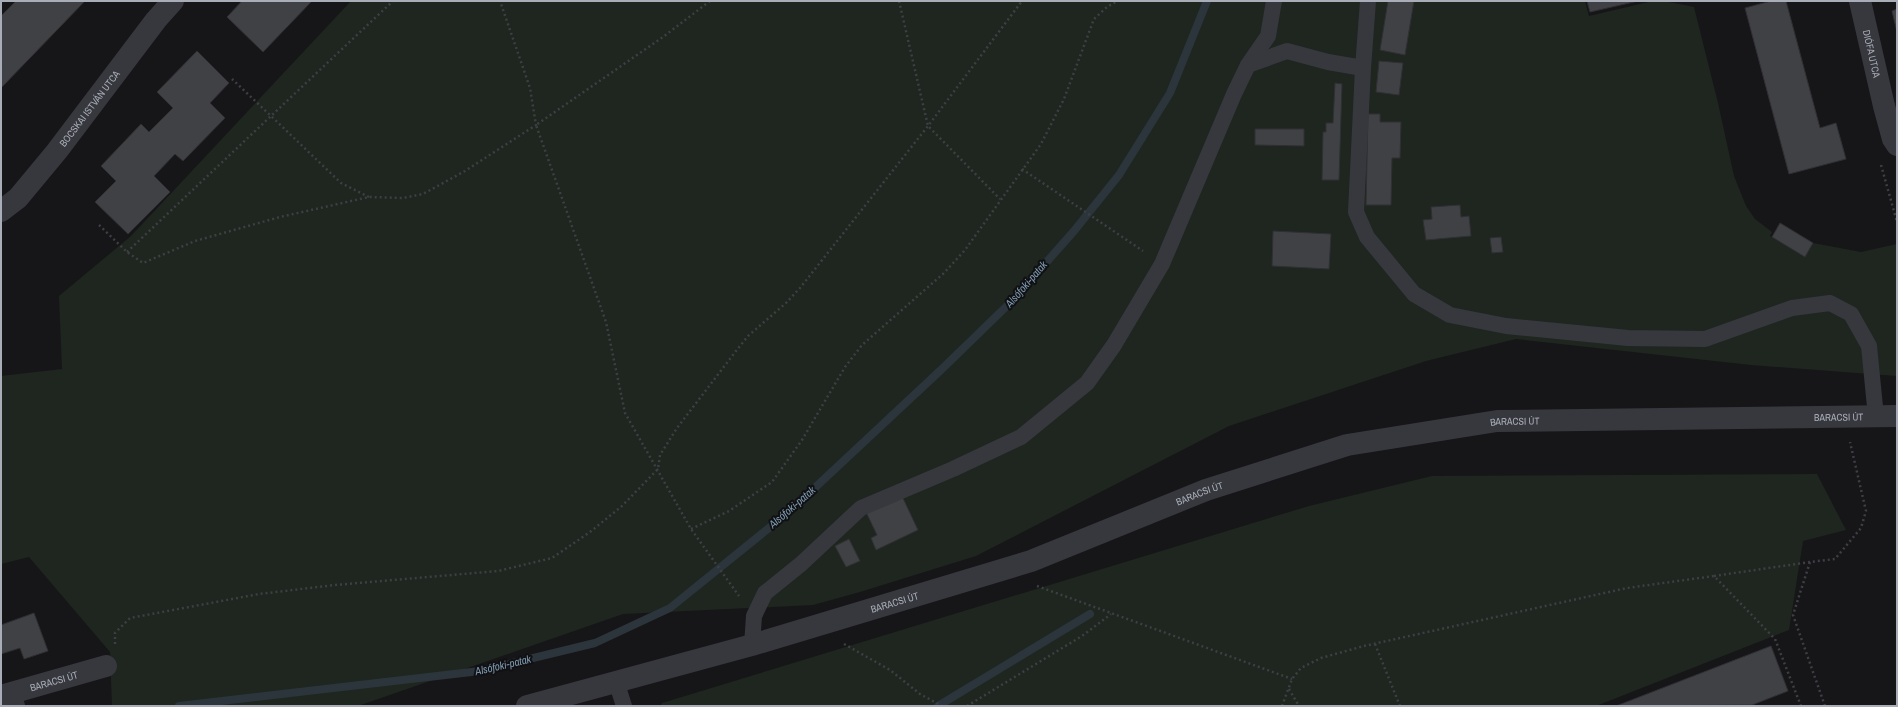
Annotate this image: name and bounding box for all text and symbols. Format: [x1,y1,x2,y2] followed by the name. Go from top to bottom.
[1860,28,1884,79] street label: DIÓFA UTCA
[56,67,123,149] street label: BOCSKAI ISTVÁN UTCA
[1001,257,1050,311] water label: Alsófoki-patak
[1814,410,1863,424] street label: BARACSI ÚT
[1489,414,1539,429] street label: BARACSI ÚT
[1174,479,1224,508] street label: BARACSI ÚT
[765,483,819,532] water label: Alsófoki-patak
[869,589,920,615] street label: BARACSI ÚT
[473,652,533,678] water label: Alsófoki-patak
[28,668,79,694] street label: BARACSI ÚT

